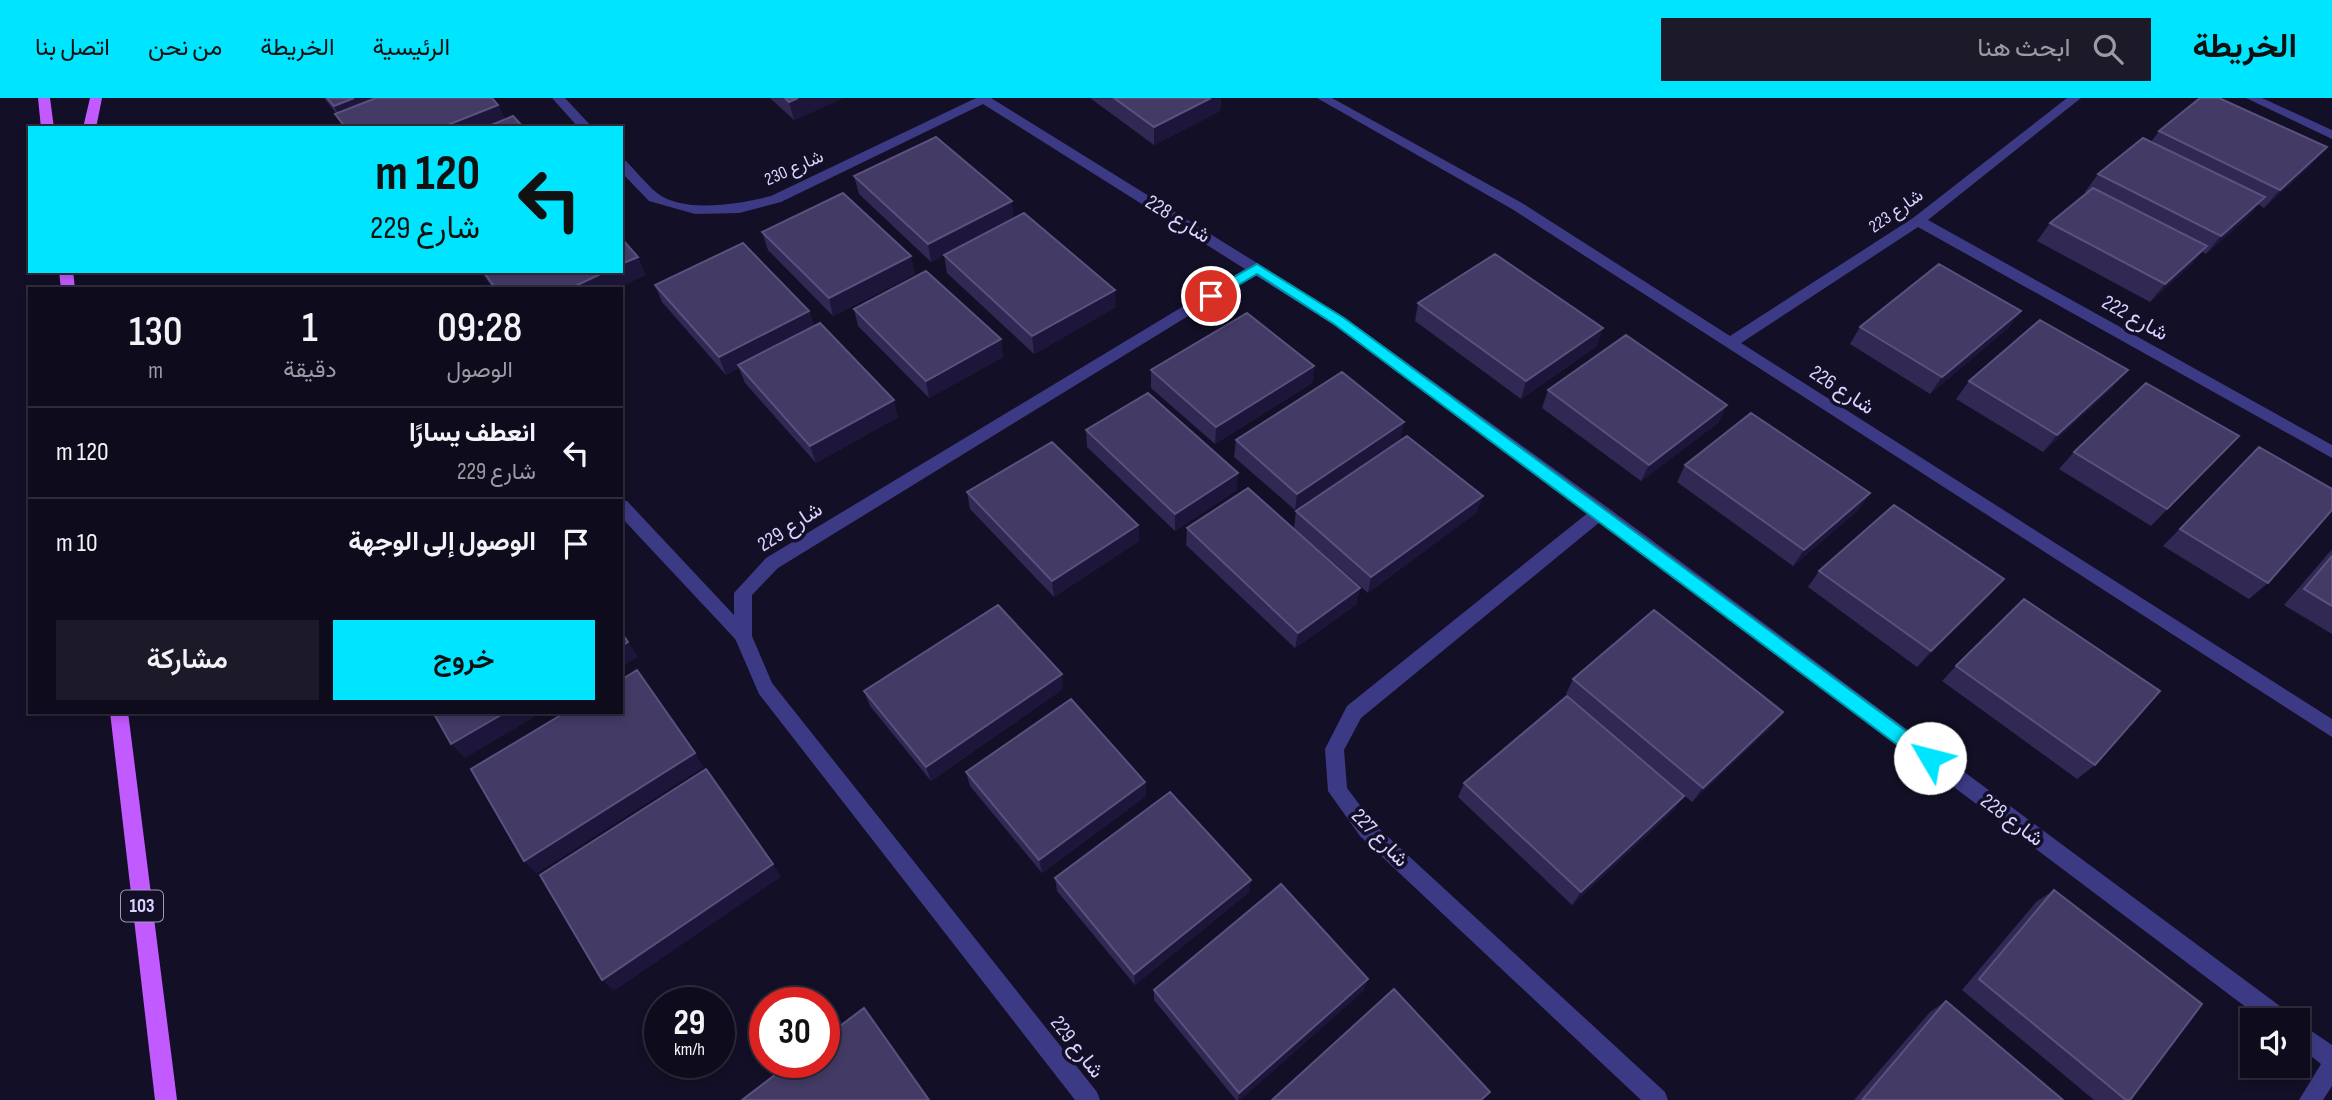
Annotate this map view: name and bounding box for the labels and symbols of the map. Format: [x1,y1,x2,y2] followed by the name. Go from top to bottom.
[761,146,827,191] street label: شارع 230
[1865,185,1928,238] street label: شارع 223
[1140,189,1215,250] street label: شارع 228
[1181,266,1241,326] pin
[2097,290,2172,347] street label: شارع 222
[1804,360,1879,421] street label: شارع 226
[753,497,828,558] street label: شارع 229
[1893,721,1967,795] position arrow
[1975,788,2048,852] street label: شارع 228
[1346,804,1414,873] street label: شارع 227
[121,890,163,922] road number: 103
[749,987,840,1078] speed limit sign: 30
[1044,1011,1109,1084] street label: شارع 229

